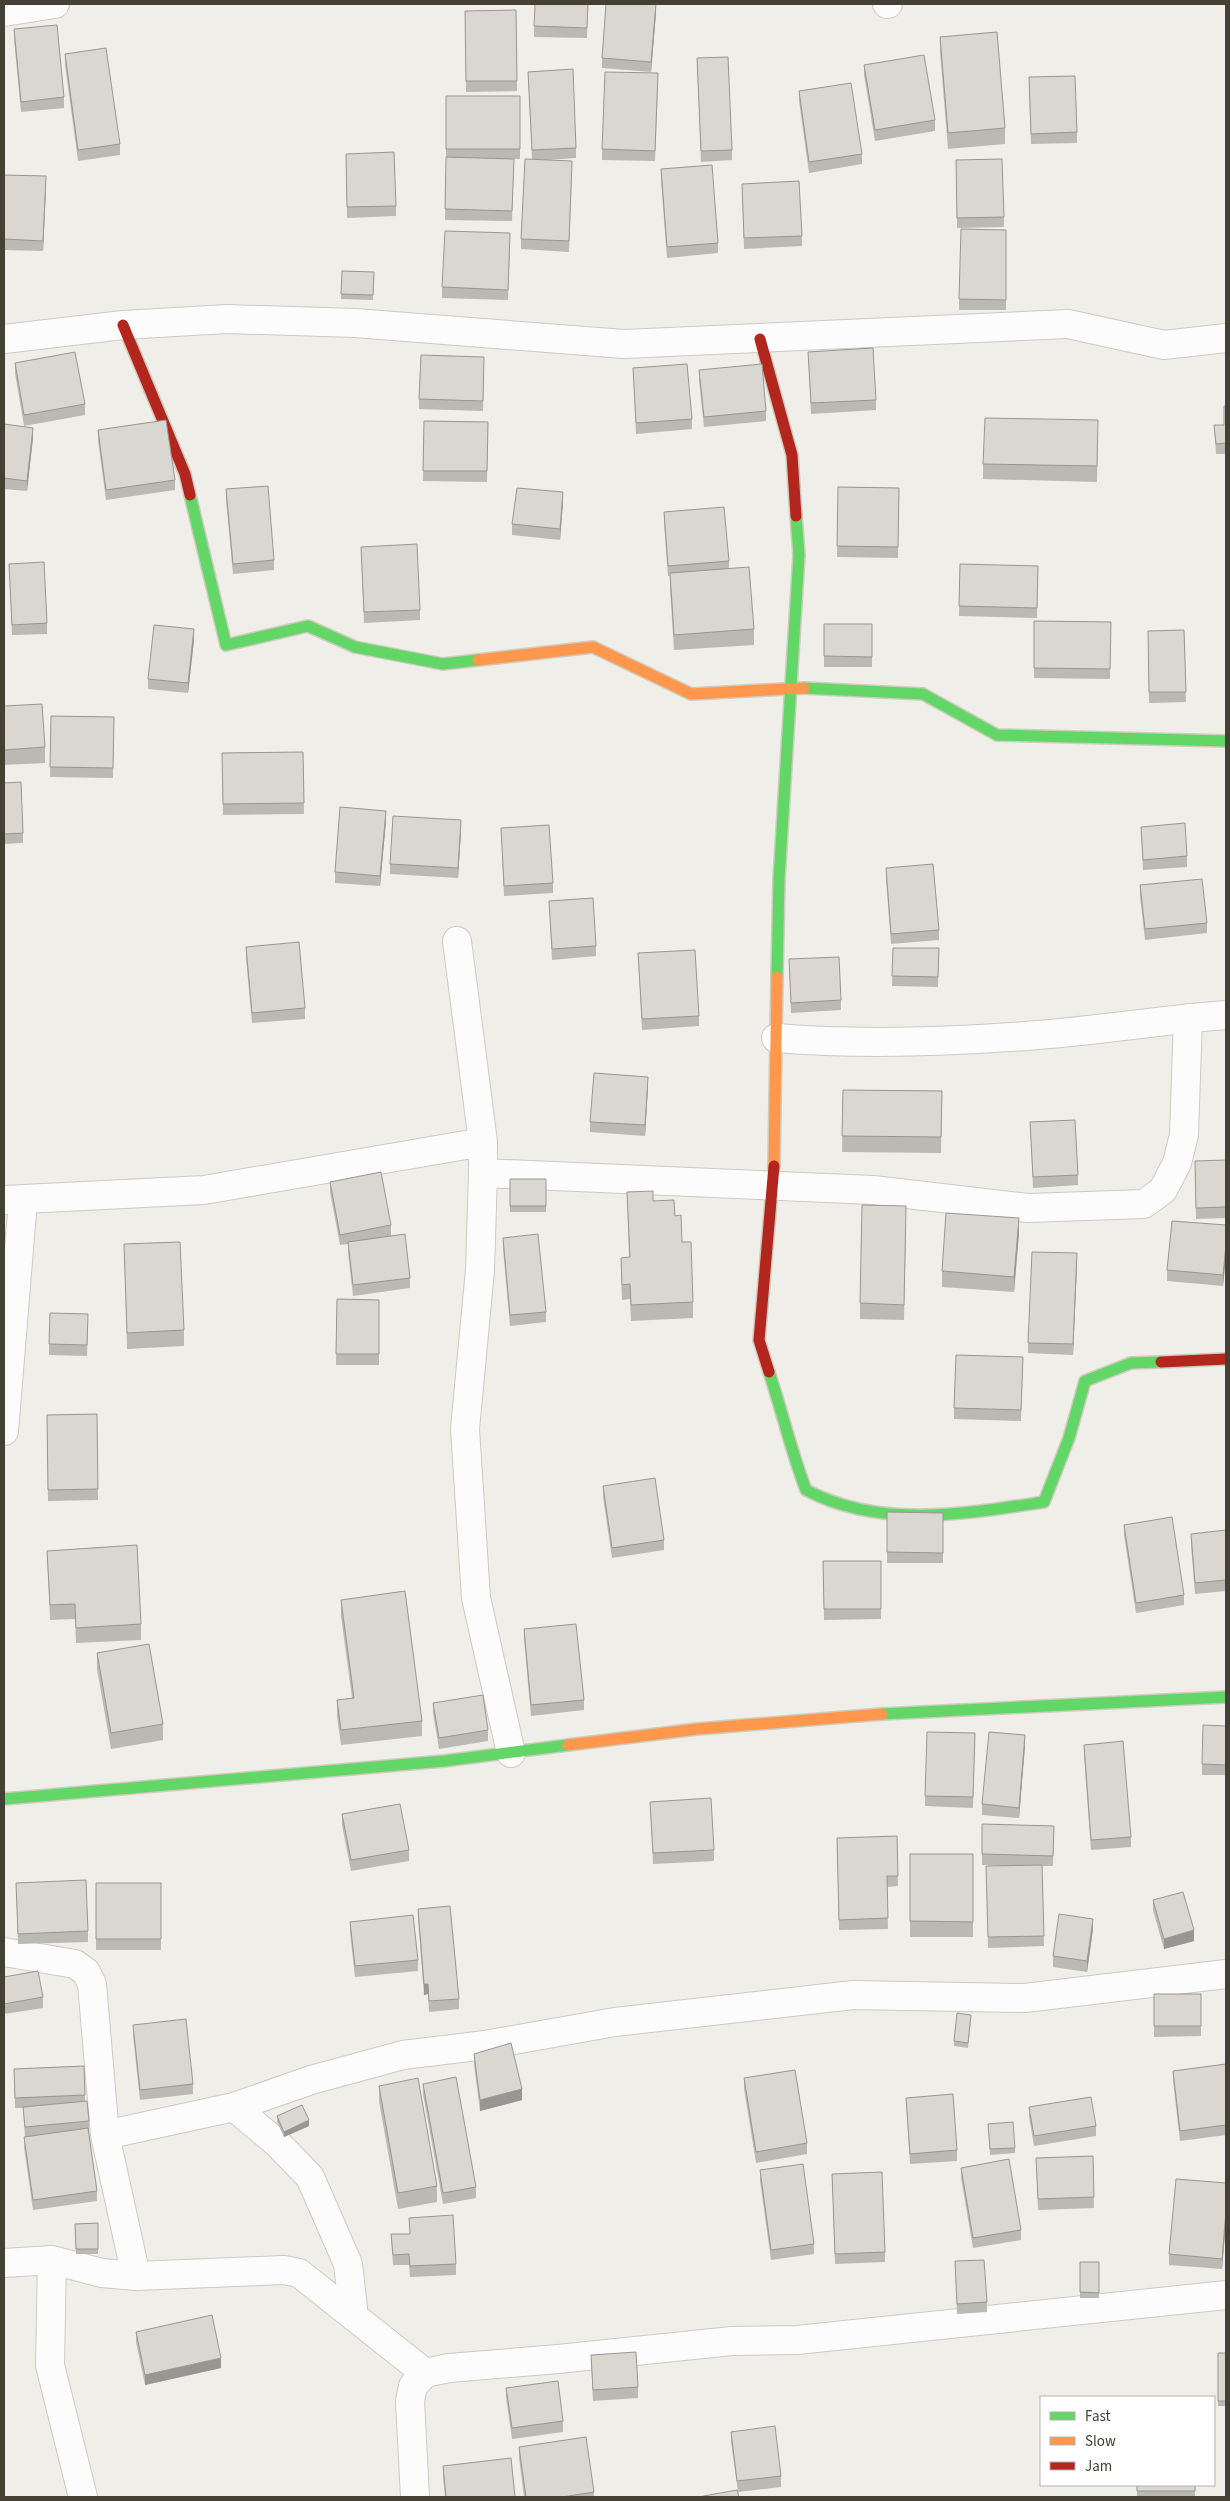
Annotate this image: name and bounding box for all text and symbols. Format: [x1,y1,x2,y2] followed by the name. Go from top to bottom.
[1040,2396,1215,2486] legend
[1085,2406,1111,2427] text: Fast
[1085,2431,1116,2452] text: Slow
[1085,2456,1112,2477] text: Jam

